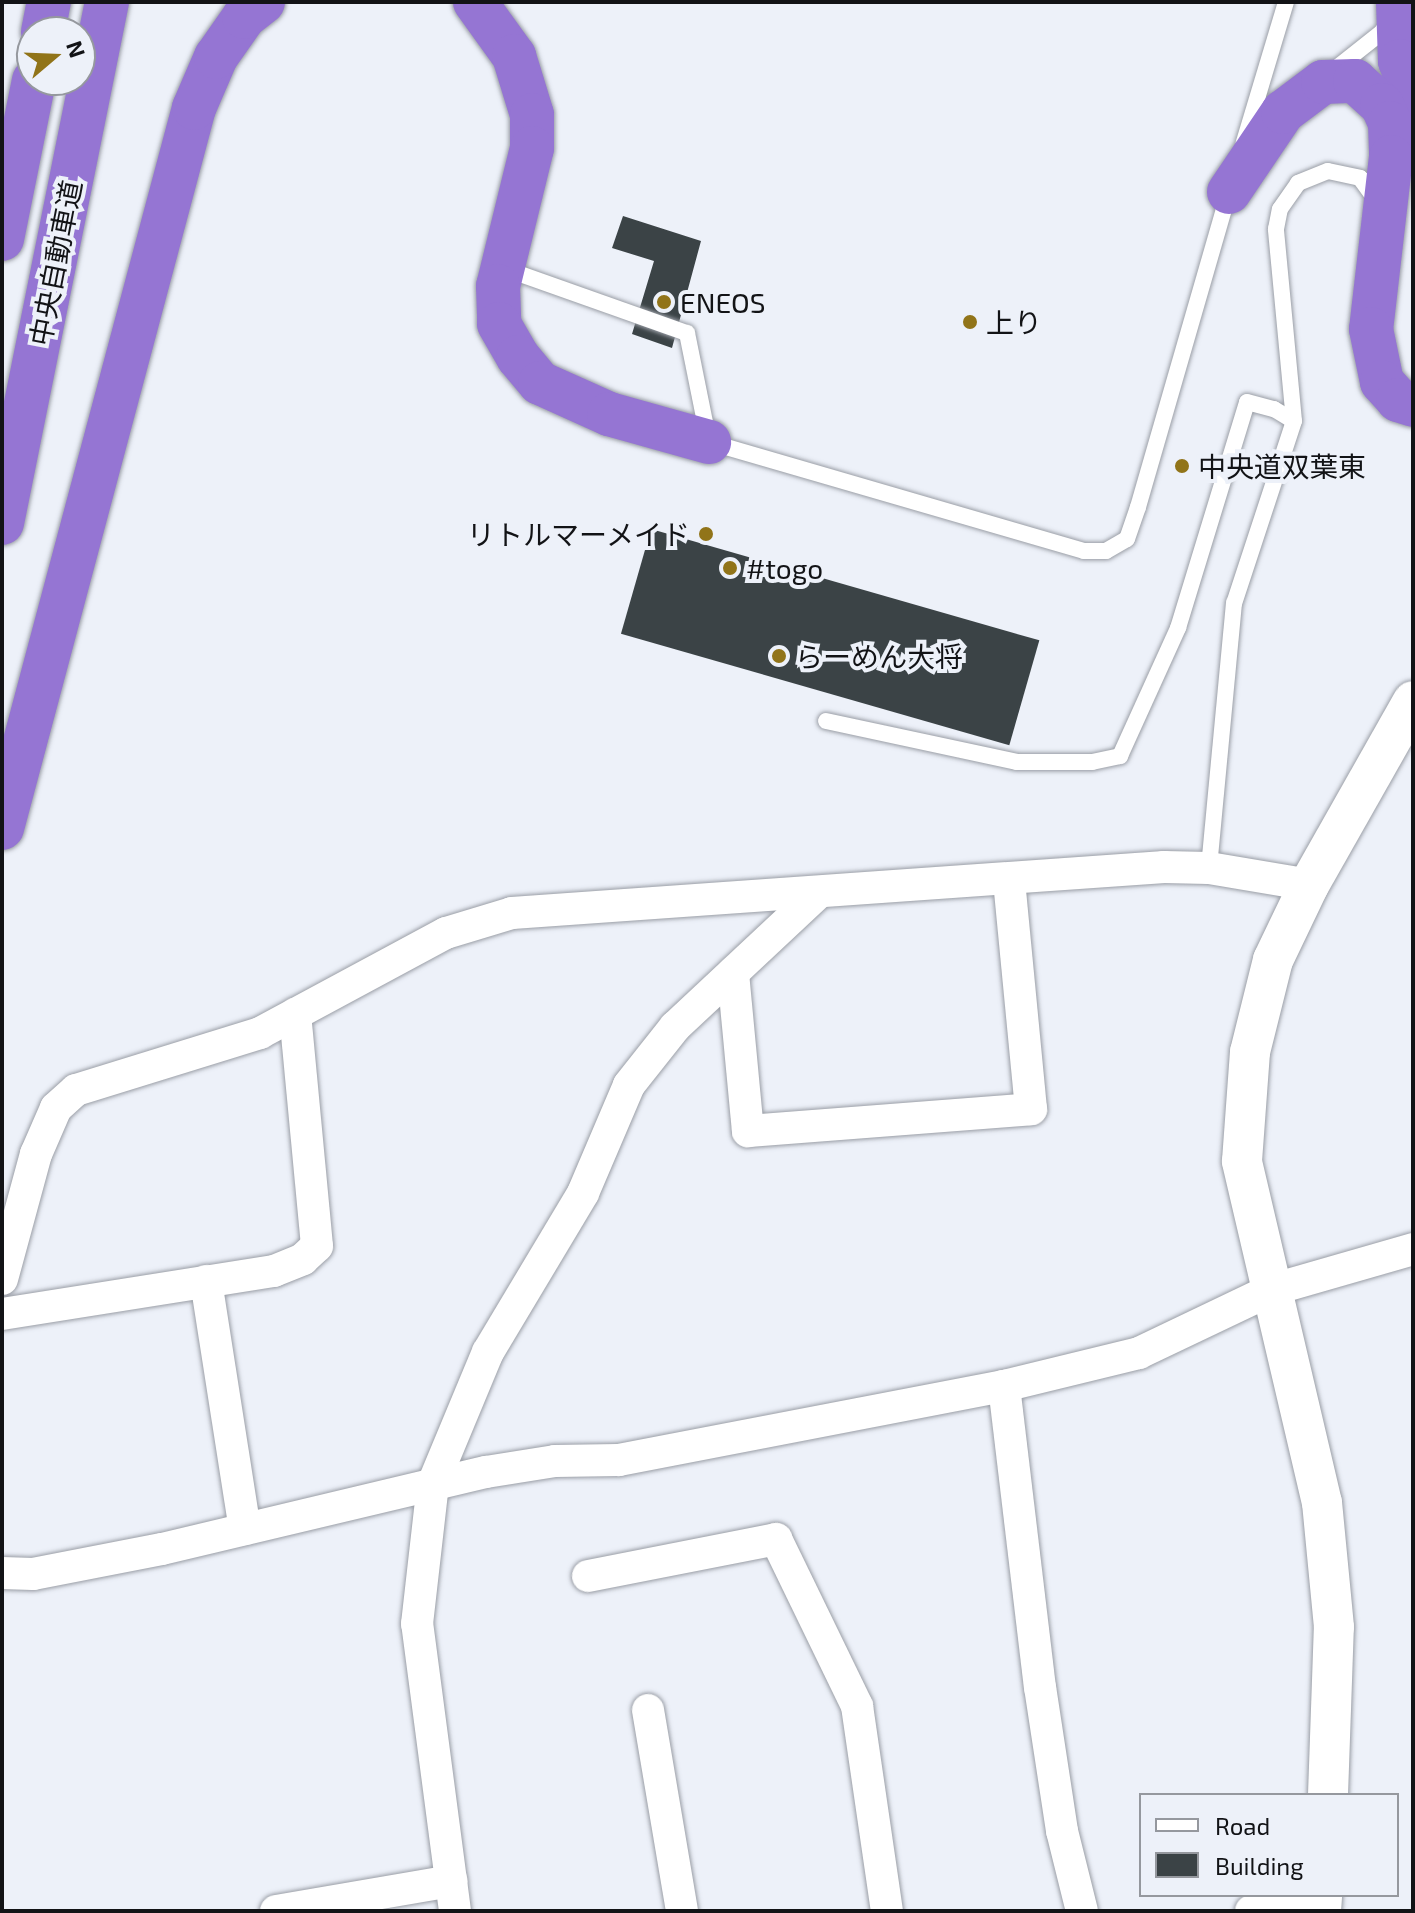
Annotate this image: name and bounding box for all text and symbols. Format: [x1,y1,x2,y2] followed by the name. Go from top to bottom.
[16,16,96,96] north arrow
[62,37,92,61] text: N
[22,177,88,349] street label: 中央自動車道
[680,285,765,319] place label: ENEOS
[655,293,673,311] marker: ENEOS
[986,305,1042,339] place label: 上り
[961,313,979,331] marker: 上り
[1198,449,1366,483] place label: 中央道双葉東
[1173,457,1191,475] marker: 中央道双葉東
[466,517,690,551] place label: リトルマーメイド
[697,525,715,543] marker: リトルマーメイド
[746,551,823,585] place label: #togo
[721,559,739,577] marker: #togo
[795,639,963,673] place label: らーめん大将
[770,647,788,665] marker: らーめん大将
[1139,1793,1399,1897] legend
[1215,1811,1270,1840] text: Road
[1215,1851,1304,1880] text: Building

